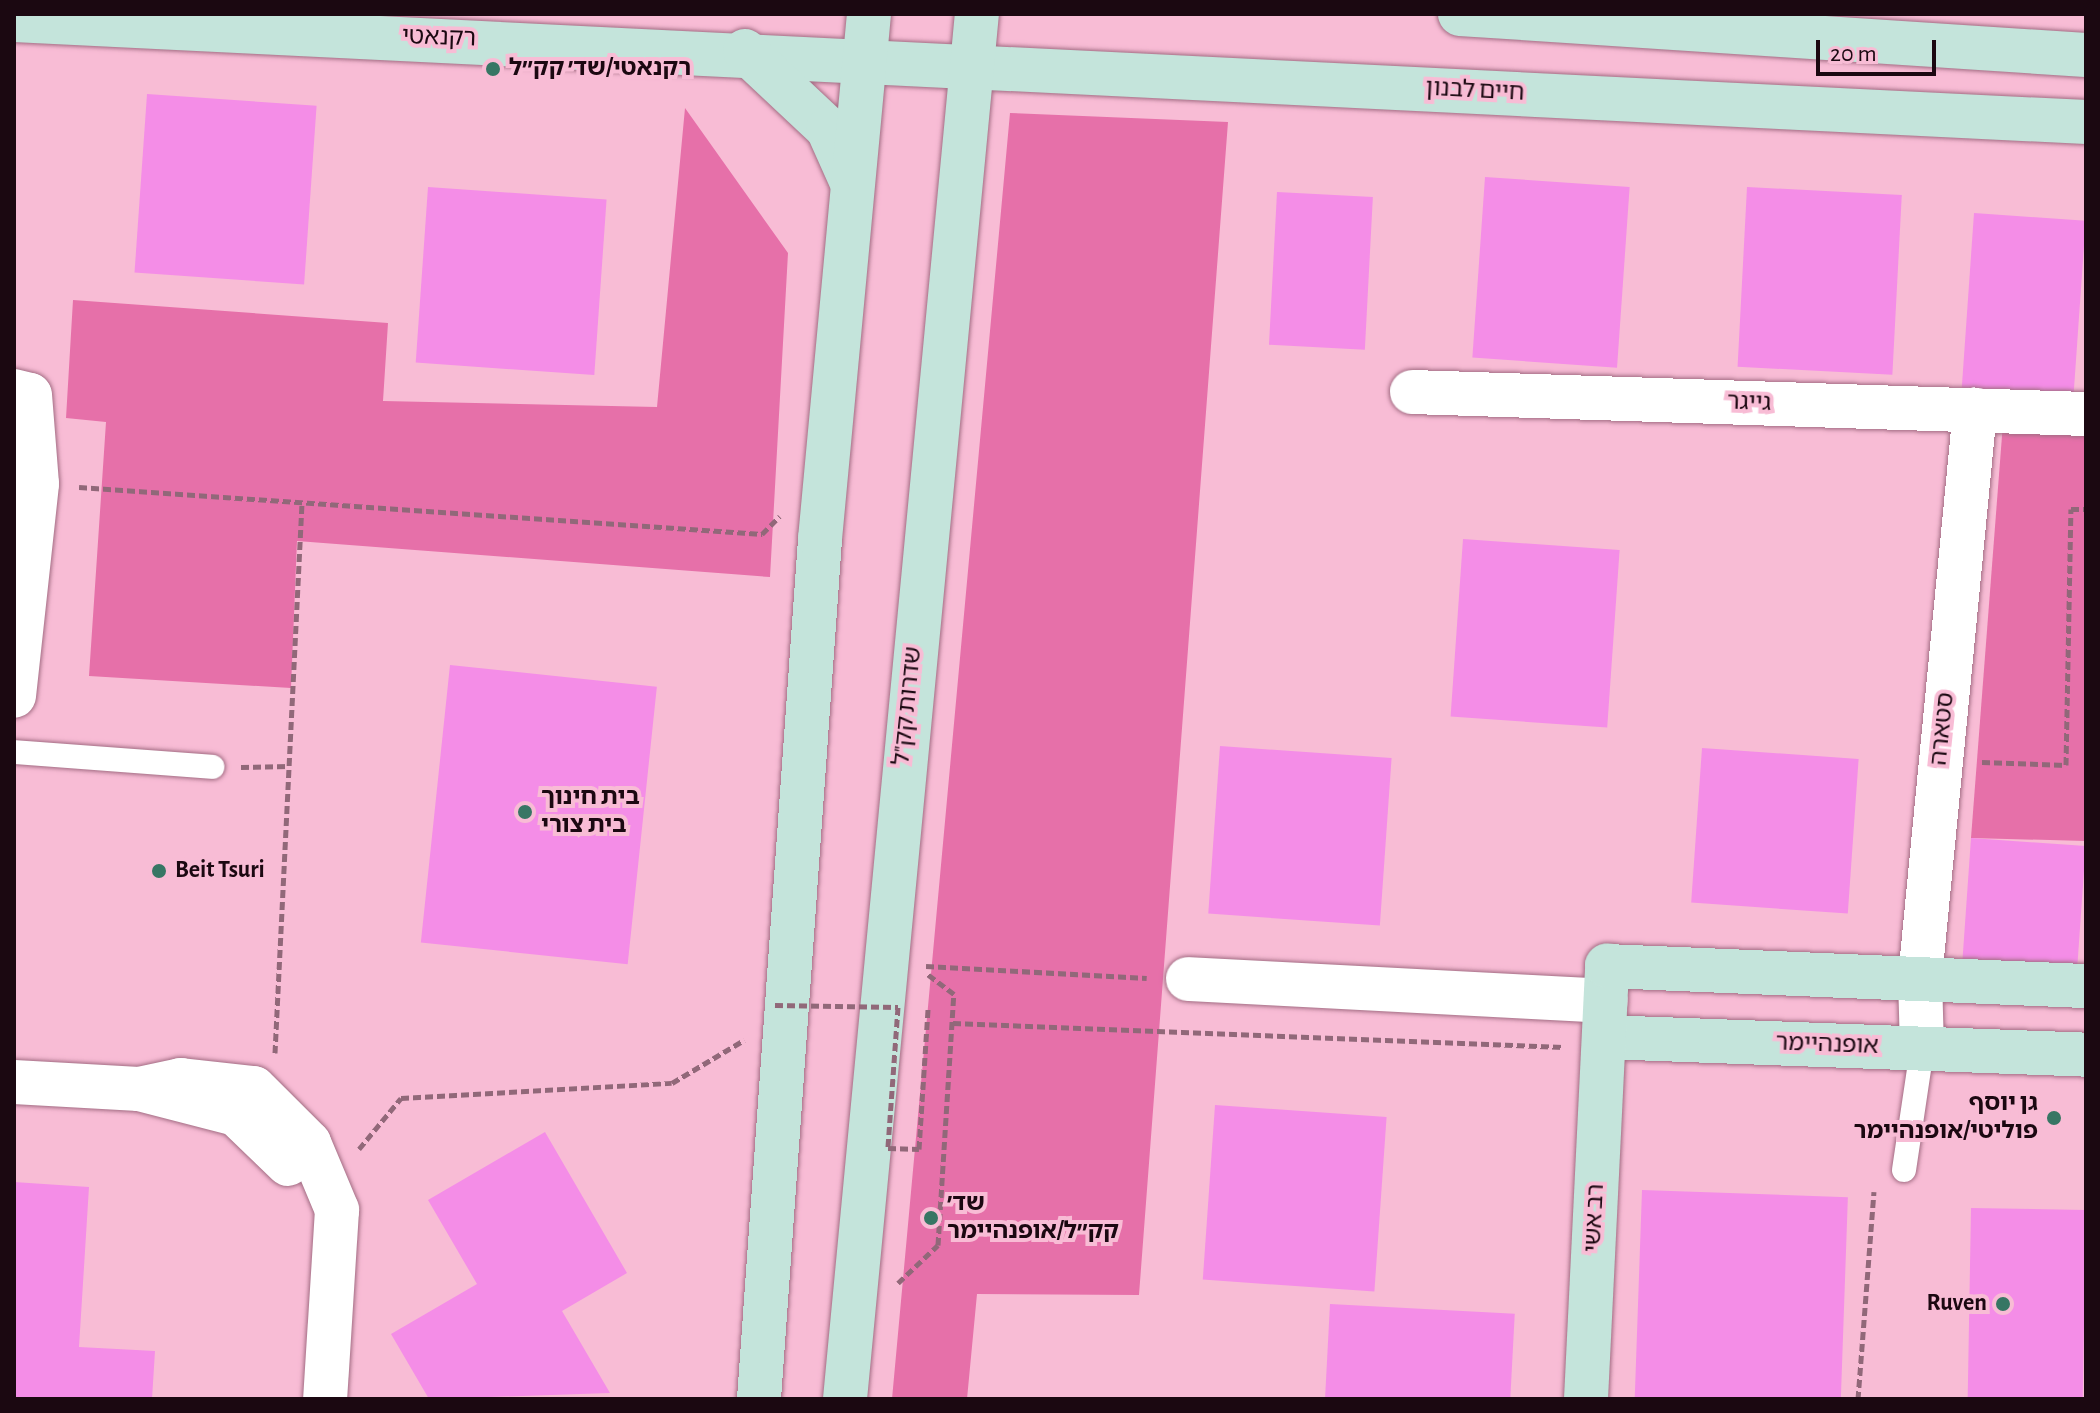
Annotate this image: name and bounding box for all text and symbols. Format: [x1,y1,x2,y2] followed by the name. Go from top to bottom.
[401,22,477,54] street label: רקנאטי
[1820,24,1940,74] scale bar
[1830,42,1877,66] text: 20 m
[509,55,691,83] place label: רקנאטי/שד׳ קק״ל
[484,60,502,78] marker: רקנאטי/שד׳ קק״ל
[1425,74,1525,108] street label: חיים לבנון
[1727,388,1771,418] street label: גייגר
[887,645,929,767] street label: שדרות קק"ל
[1925,691,1961,767] street label: סטארה
[541,784,640,840] place label: בית חינוך בית צורי
[516,803,534,821] marker: בית חינוך בית צורי
[175,857,265,885] place label: Beit Tsuri
[150,862,168,880] marker: Beit Tsuri
[1775,1029,1879,1061] street label: אופנהיימר
[1853,1090,2038,1146] place label: גן יוסף פוליטי/אופנהיימר
[2045,1109,2063,1127] marker: גן יוסף פוליטי/אופנהיימר
[1579,1183,1611,1253] street label: רב אשי
[947,1190,1119,1246] place label: שד׳ קק״ל/אופנהיימר
[922,1209,940,1227] marker: שד׳ קק״ל/אופנהיימר
[1926,1290,1987,1318] place label: Ruven
[1994,1295,2012,1313] marker: Ruven

